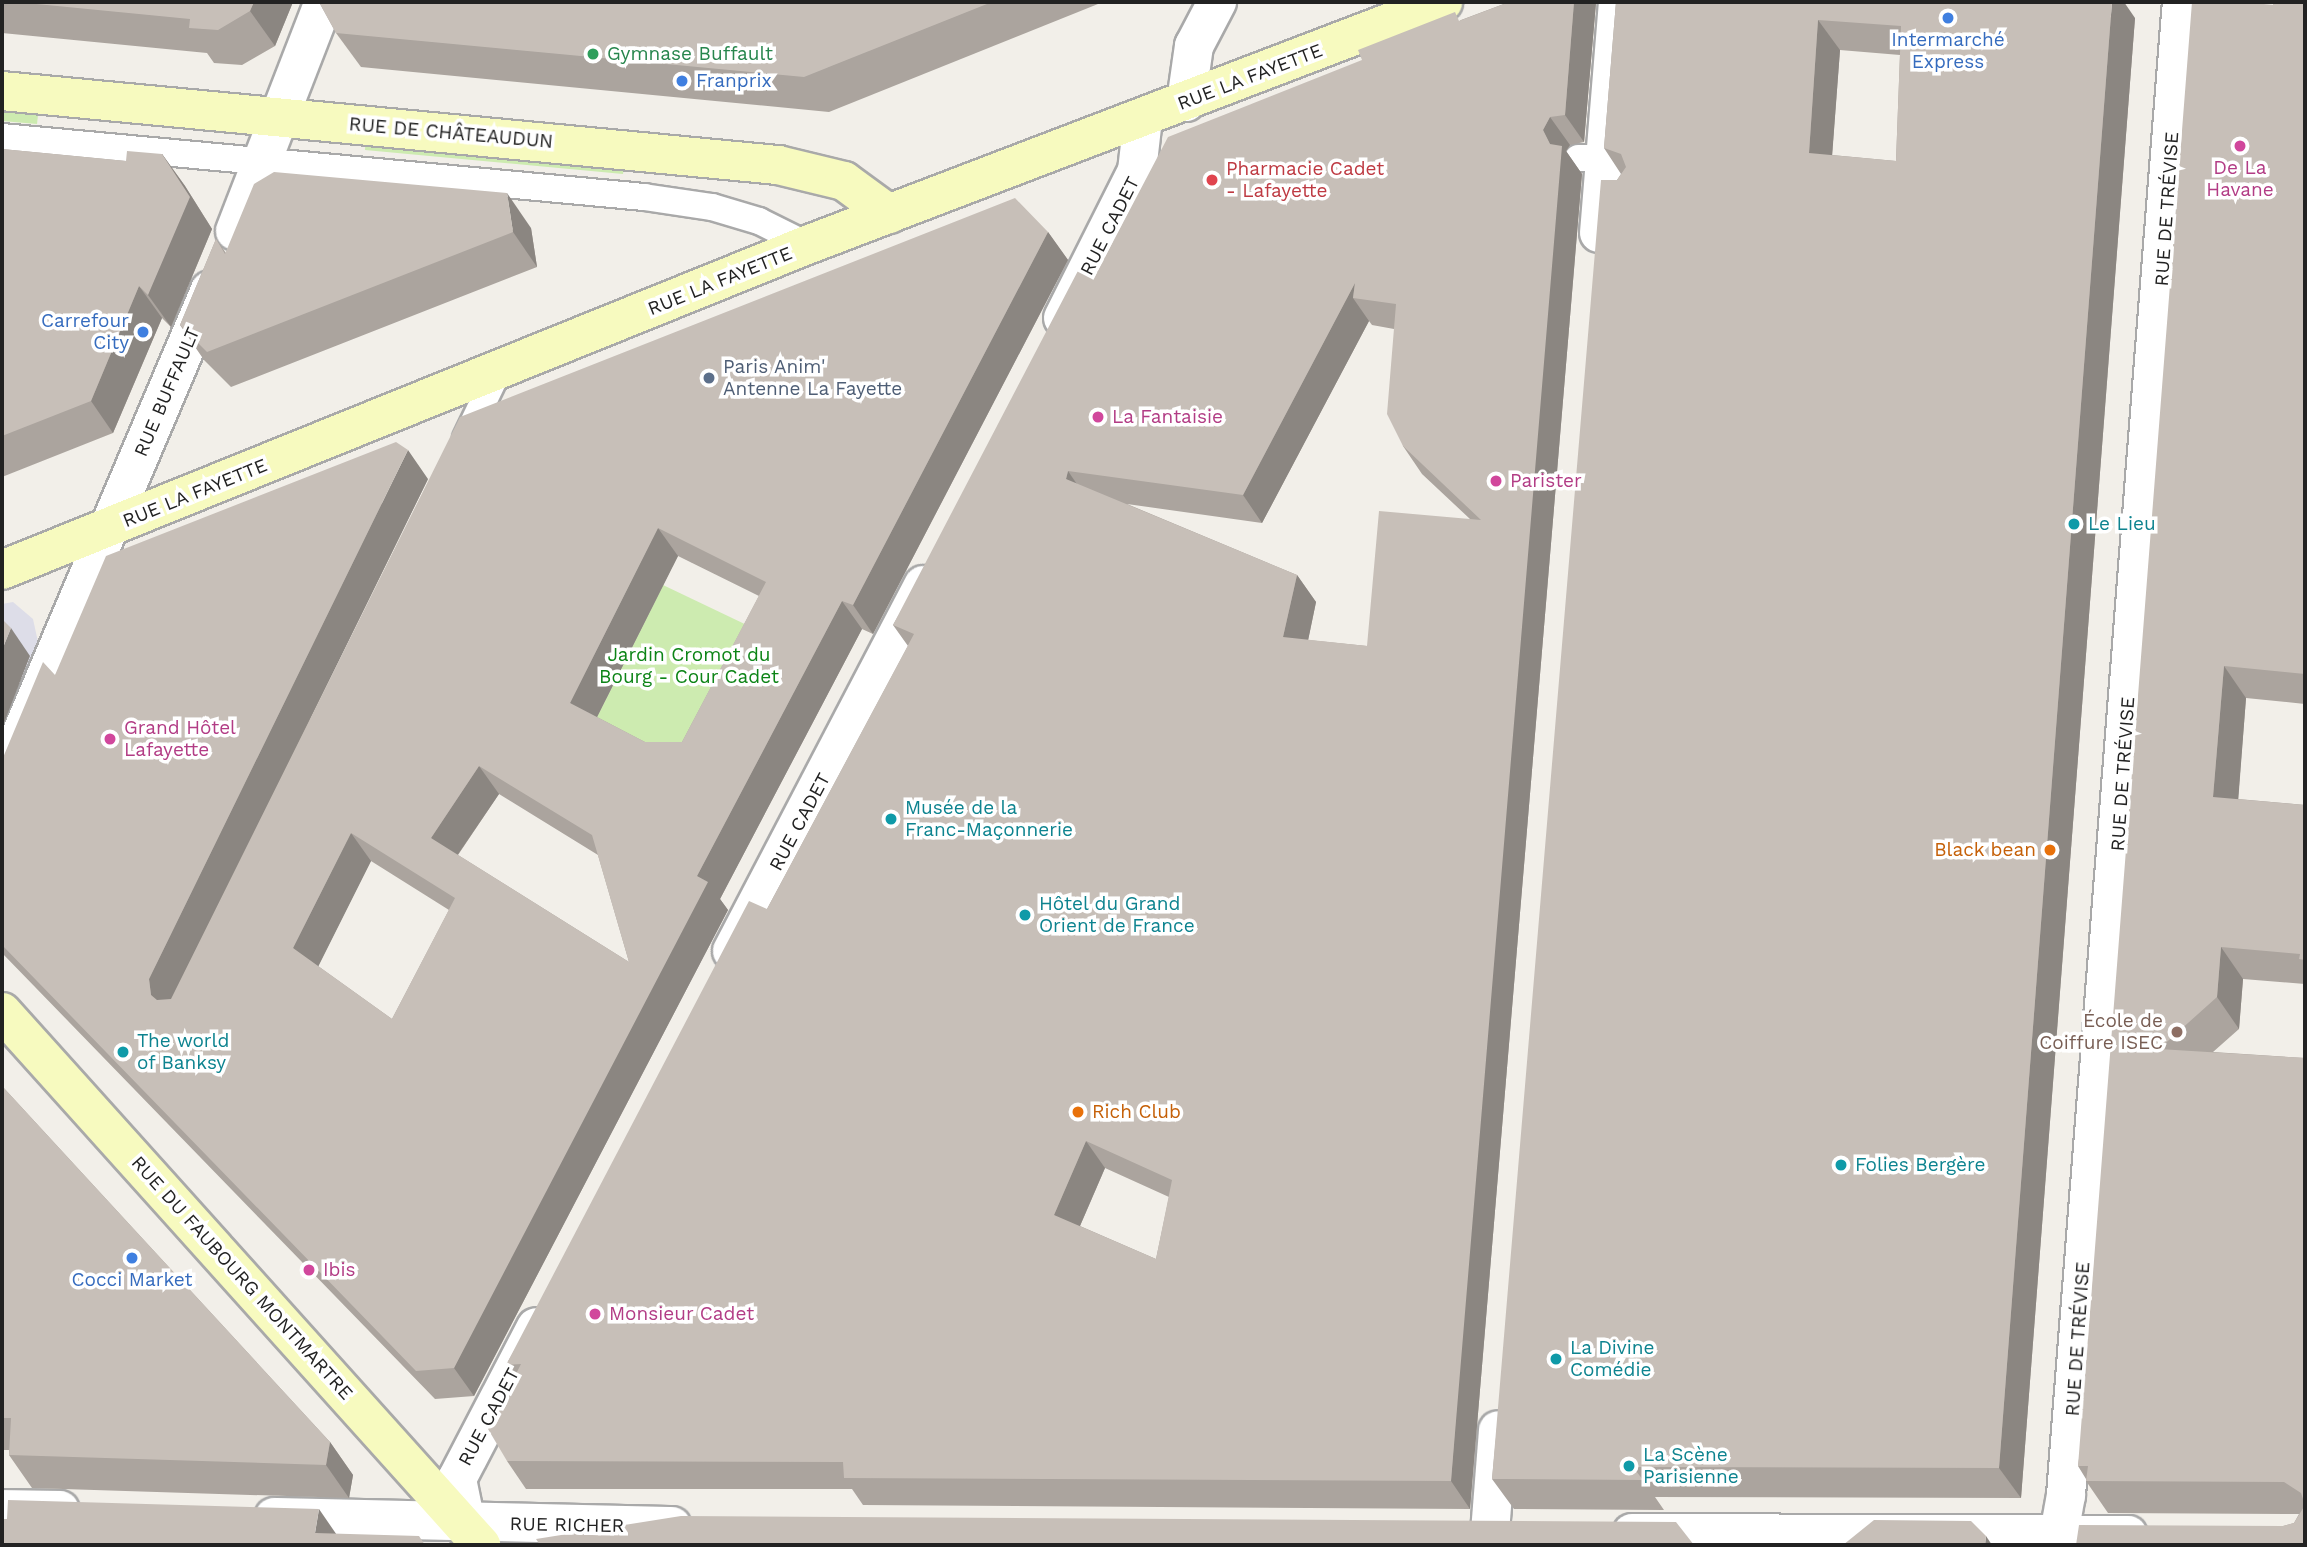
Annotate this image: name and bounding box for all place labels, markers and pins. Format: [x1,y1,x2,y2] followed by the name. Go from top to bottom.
[1940,10,1956,26] marker: Intermarché Express
[1891,29,2005,73] place label: Intermarché Express
[607,43,773,65] place label: Gymnase Buffault
[585,46,601,62] marker: Gymnase Buffault
[696,70,772,92] place label: Franprix
[674,73,690,89] marker: Franprix
[2232,138,2248,154] marker: De La Havane
[2206,157,2274,201] place label: De La Havane
[1226,158,1384,202] place label: Pharmacie Cadet - Lafayette
[1204,172,1220,188] marker: Pharmacie Cadet - Lafayette
[41,310,129,354] place label: Carrefour City
[135,324,151,340] marker: Carrefour City
[723,356,903,400] place label: Paris Anim' Antenne La Fayette
[701,370,717,386] marker: Paris Anim' Antenne La Fayette
[1112,406,1223,428] place label: La Fantaisie
[1090,409,1106,425] marker: La Fantaisie
[1510,470,1582,492] place label: Parister
[1488,473,1504,489] marker: Parister
[2088,513,2156,535] place label: Le Lieu
[2066,516,2082,532] marker: Le Lieu
[124,717,236,761] place label: Grand Hôtel Lafayette
[102,731,118,747] marker: Grand Hôtel Lafayette
[905,797,1073,841] place label: Musée de la Franc-Maçonnerie
[883,811,899,827] marker: Musée de la Franc-Maçonnerie
[1934,839,2036,861] place label: Black bean
[2042,842,2058,858] marker: Black bean
[1039,893,1195,937] place label: Hôtel du Grand Orient de France
[1017,907,1033,923] marker: Hôtel du Grand Orient de France
[2039,1010,2163,1054] place label: École de Coiffure ISEC
[2169,1024,2185,1040] marker: École de Coiffure ISEC
[137,1030,230,1074] place label: The world of Banksy
[115,1044,131,1060] marker: The world of Banksy
[1092,1101,1181,1123] place label: Rich Club
[1070,1104,1086,1120] marker: Rich Club
[1855,1154,1985,1176] place label: Folies Bergère
[1833,1157,1849,1173] marker: Folies Bergère
[124,1250,140,1266] marker: Cocci Market
[323,1259,356,1281] place label: Ibis
[301,1262,317,1278] marker: Ibis
[72,1269,192,1291] place label: Cocci Market
[609,1303,755,1325] place label: Monsieur Cadet
[587,1306,603,1322] marker: Monsieur Cadet
[1570,1337,1655,1381] place label: La Divine Comédie
[1548,1351,1564,1367] marker: La Divine Comédie
[1643,1444,1739,1488] place label: La Scène Parisienne
[1621,1458,1637,1474] marker: La Scène Parisienne

